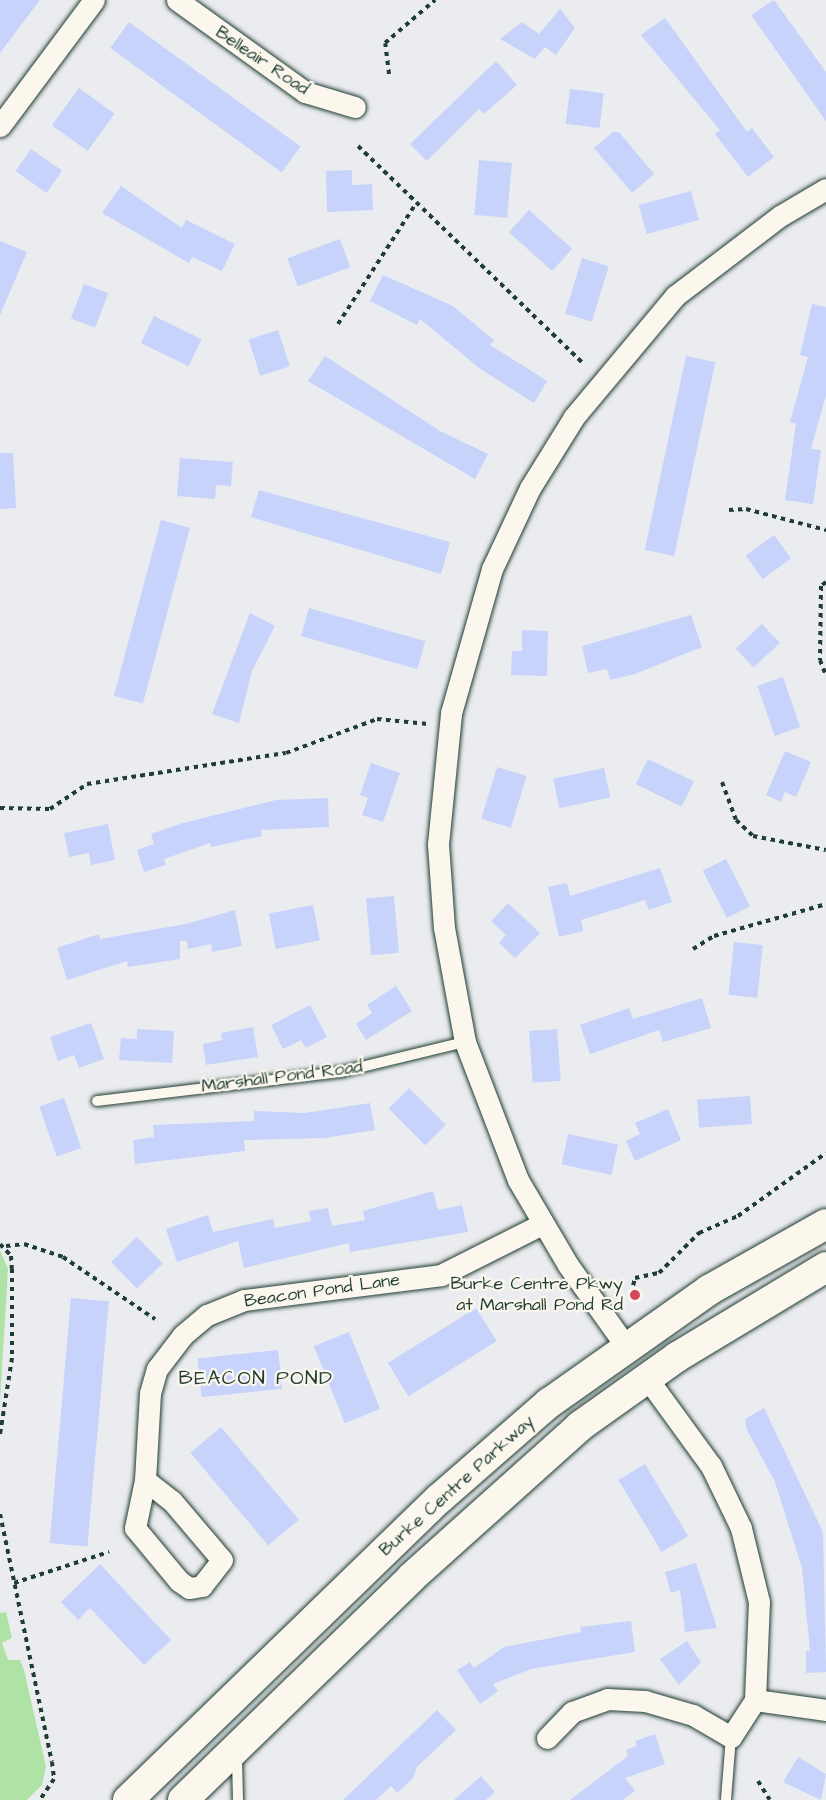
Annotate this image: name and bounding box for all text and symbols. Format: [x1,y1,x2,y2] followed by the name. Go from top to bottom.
[211,22,313,100] street label: Belleair Road
[200,1056,364,1098] street label: Marshall Pond Road
[243,1269,401,1313] street label: Beacon Pond Lane
[451,1274,623,1316] place label: Burke Centre Pkwy at Marshall Pond Rd
[628,1288,642,1302] marker: Burke Centre Pkwy at Marshall Pond Rd
[178,1366,334,1390] district label: BEACON POND
[375,1411,539,1561] street label: Burke Centre Parkway

